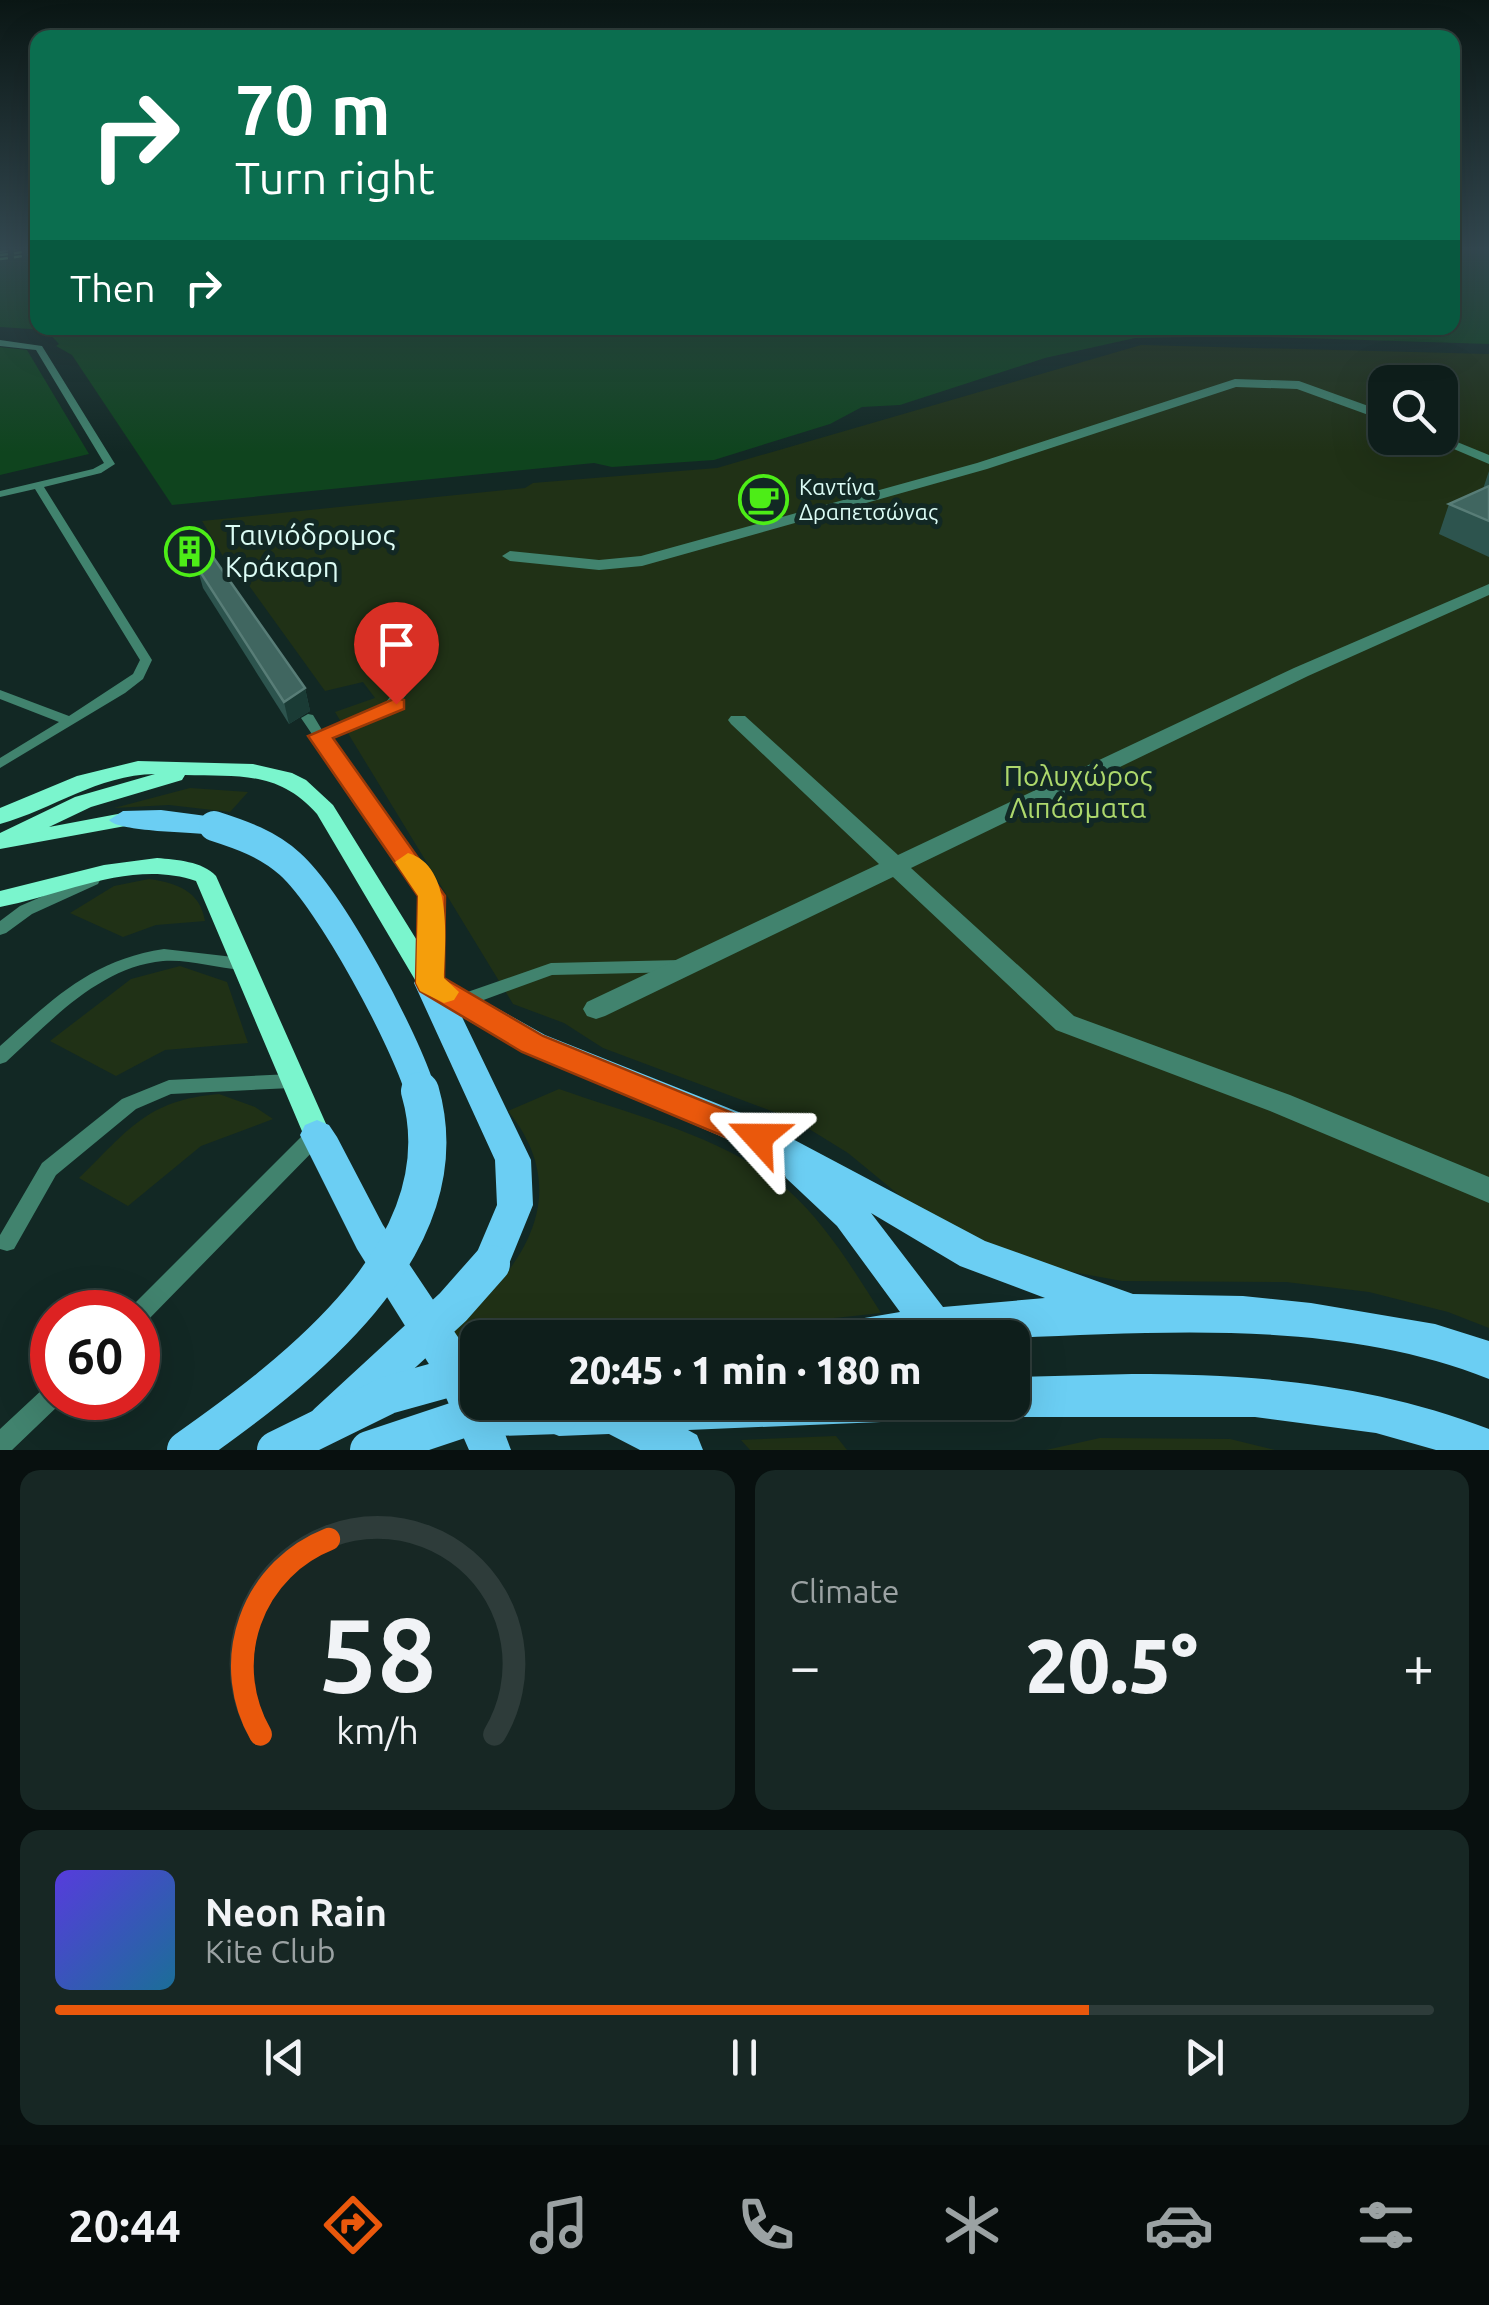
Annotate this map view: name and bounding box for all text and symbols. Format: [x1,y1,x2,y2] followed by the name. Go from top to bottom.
[70,70,200,200] icon: right
[235,70,391,148] text: 70 m
[235,152,435,203] text: Turn right
[176,260,231,315] icon: right
[70,267,156,309] text: Then
[1368,365,1458,455] map controls
[1368,365,1458,455] button: search
[738,474,790,526] cafe icon: Καντίνα Δραπετσώνας
[799,474,938,525] place label: Καντίνα Δραπετσώνας
[225,519,395,582] place label: Ταινιόδρομος Κράκαρη
[164,525,216,577] building icon: Ταινιόδρομος Κράκαρη
[354,602,439,705] pin
[369,617,424,672] icon: arrive
[1004,760,1153,823] park label: Πολυχώρος Λιπάσματα
[706,1085,810,1189] position arrow
[30,1290,160,1420] speed limit sign: 60
[568,1349,922,1391] text: 20:45 · 1 min · 180 m
[790,1573,900,1609] text: Climate
[319,1595,436,1712] text: 58
[1025,1623,1198,1707] text: 20.5°
[790,1635,821,1696] text: −
[1403,1635,1434,1696] text: +
[336,1711,419,1751] text: km/h
[205,1891,387,1933] text: Neon Rain
[205,1933,335,1969] text: Kite Club
[257,2030,312,2085] icon: previous
[717,2030,772,2085] icon: pause
[1177,2030,1232,2085] icon: next
[318,2190,388,2260] icon: directions
[524,2190,594,2260] icon: music
[731,2190,801,2260] icon: phone
[937,2190,1007,2260] icon: climate
[1144,2190,1214,2260] icon: car
[1351,2190,1421,2260] icon: filters
[68,2200,181,2251] text: 20:44

